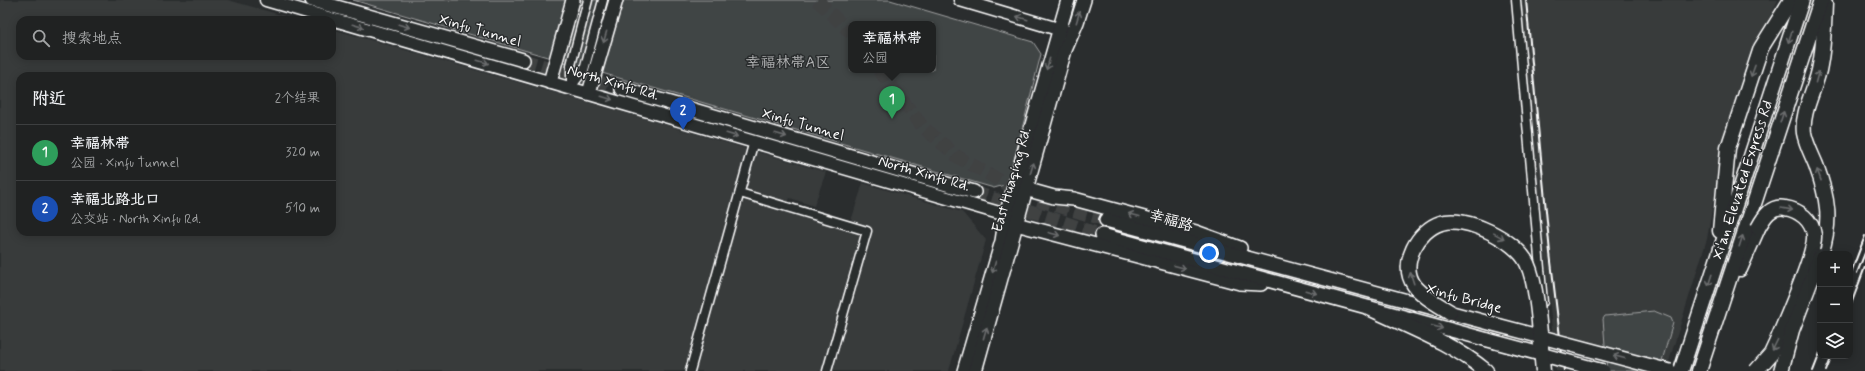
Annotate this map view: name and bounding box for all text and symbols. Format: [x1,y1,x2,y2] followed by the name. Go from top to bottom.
[437,10,523,52] street label: Xinfu Tunnel
[1075,11,1082,24] one-way arrow
[1015,14,1028,21] one-way arrow
[16,16,336,60] search box
[848,21,936,73] popup
[351,23,364,30] one-way arrow
[397,23,410,30] one-way arrow
[30,27,52,49] icon: search
[62,29,122,49] text: 搜索地点
[862,29,922,49] text: 幸福林带
[1786,30,1793,43] one-way arrow
[601,31,608,44] one-way arrow
[862,50,888,67] text: 公园
[746,53,830,73] park label: 幸福林带A区
[1044,57,1052,70] one-way arrow
[476,59,489,66] one-way arrow
[565,60,661,106] street label: North Xinfu Rd.
[1748,65,1756,77] one-way arrow
[1814,71,1822,84] one-way arrow
[879,86,905,119] pin: 1
[32,88,66,110] text: 附近
[275,90,320,107] text: 2个结果
[601,95,614,102] one-way arrow
[670,97,696,130] pin: 2
[1708,98,1778,262] street label: Xi'an Elevated Express Rd
[760,104,846,146] street label: Xinfu Tunnel
[1779,111,1786,124] one-way arrow
[987,125,1037,235] street label: East Huaqing Rd.
[725,132,738,139] one-way arrow
[774,132,787,139] one-way arrow
[70,134,130,154] text: 幸福林带
[42,144,48,161] text: 1
[286,144,320,161] text: 320 m
[876,151,972,197] street label: North Xinfu Rd.
[70,155,179,172] text: 公园 · Xinfu Tunnel
[1029,162,1036,175] one-way arrow
[1815,170,1823,182] one-way arrow
[70,190,160,210] text: 幸福北路北口
[42,200,48,217] text: 2
[285,200,320,217] text: 510 m
[1147,205,1195,237] street label: 幸福路
[1780,205,1793,213] one-way arrow
[70,211,201,228] text: 公交站 · North Xinfu Rd.
[1128,211,1141,218] one-way arrow
[1047,231,1060,238] one-way arrow
[1493,233,1505,241] one-way arrow
[1738,234,1745,247] one-way arrow
[1199,243,1219,263] your location
[1817,251,1853,359] map controls
[1817,251,1853,287] button: +
[990,260,997,273] one-way arrow
[1173,264,1186,271] one-way arrow
[1407,272,1415,284] one-way arrow
[1706,274,1713,287] one-way arrow
[1424,279,1504,319] street label: Xinfu Bridge
[1817,287,1853,323] button: −
[1304,289,1317,296] one-way arrow
[1430,323,1443,331] one-way arrow
[1817,323,1853,359] button: layers
[982,327,989,340] one-way arrow
[1771,339,1778,351] one-way arrow
[1612,353,1625,360] one-way arrow

